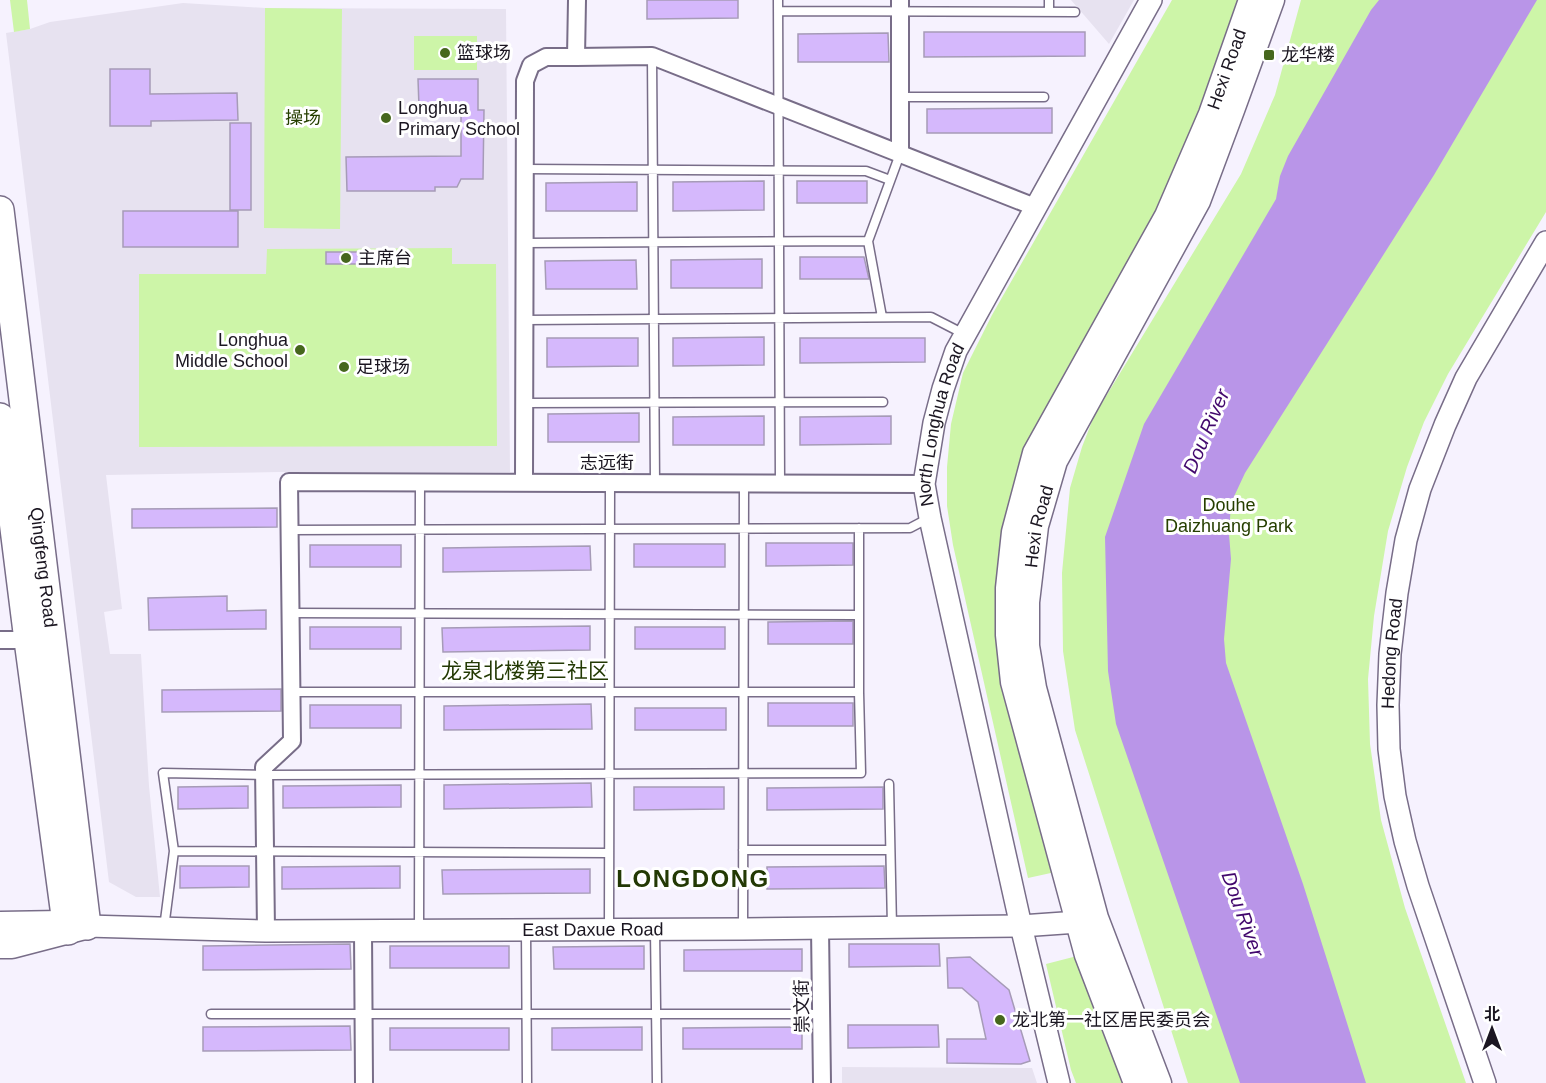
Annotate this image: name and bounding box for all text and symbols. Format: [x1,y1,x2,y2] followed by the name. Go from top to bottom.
[1203,26,1250,112] street label: Hexi Road
[457,43,511,63] place label: 篮球场
[1281,45,1335,65] place label: 龙华楼
[438,46,452,60] marker: 篮球场
[1262,48,1276,62] marker: 龙华楼
[398,98,520,139] place label: Longhua Primary School
[285,108,321,128] park label: 操场
[379,111,393,125] marker: Longhua Primary School
[358,248,412,268] place label: 主席台
[339,251,353,265] marker: 主席台
[175,330,289,371] place label: Longhua Middle School
[914,340,968,508] street label: North Longhua Road
[293,343,307,357] marker: Longhua Middle School
[356,357,410,377] place label: 足球场
[337,360,351,374] marker: 足球场
[1179,385,1234,476] water label: Dou River
[580,453,634,473] street label: 志远街
[1021,483,1057,569] street label: Hexi Road
[1165,495,1294,536] park label: Douhe Daizhuang Park
[26,506,61,629] street label: Qingfeng Road
[1378,597,1406,709] street label: Hedong Road
[441,659,609,682] district label: 龙泉北楼第三社区
[616,865,770,892] district label: LONGDONG
[1217,868,1269,961] water label: Dou River
[522,919,664,940] street label: East Daxue Road
[792,979,812,1033] street label: 崇文街
[1462,999,1522,1059] north arrow
[1484,1006,1500,1023] text: 北
[1012,1010,1210,1030] place label: 龙北第一社区居民委员会
[993,1013,1007,1027] marker: 龙北第一社区居民委员会

